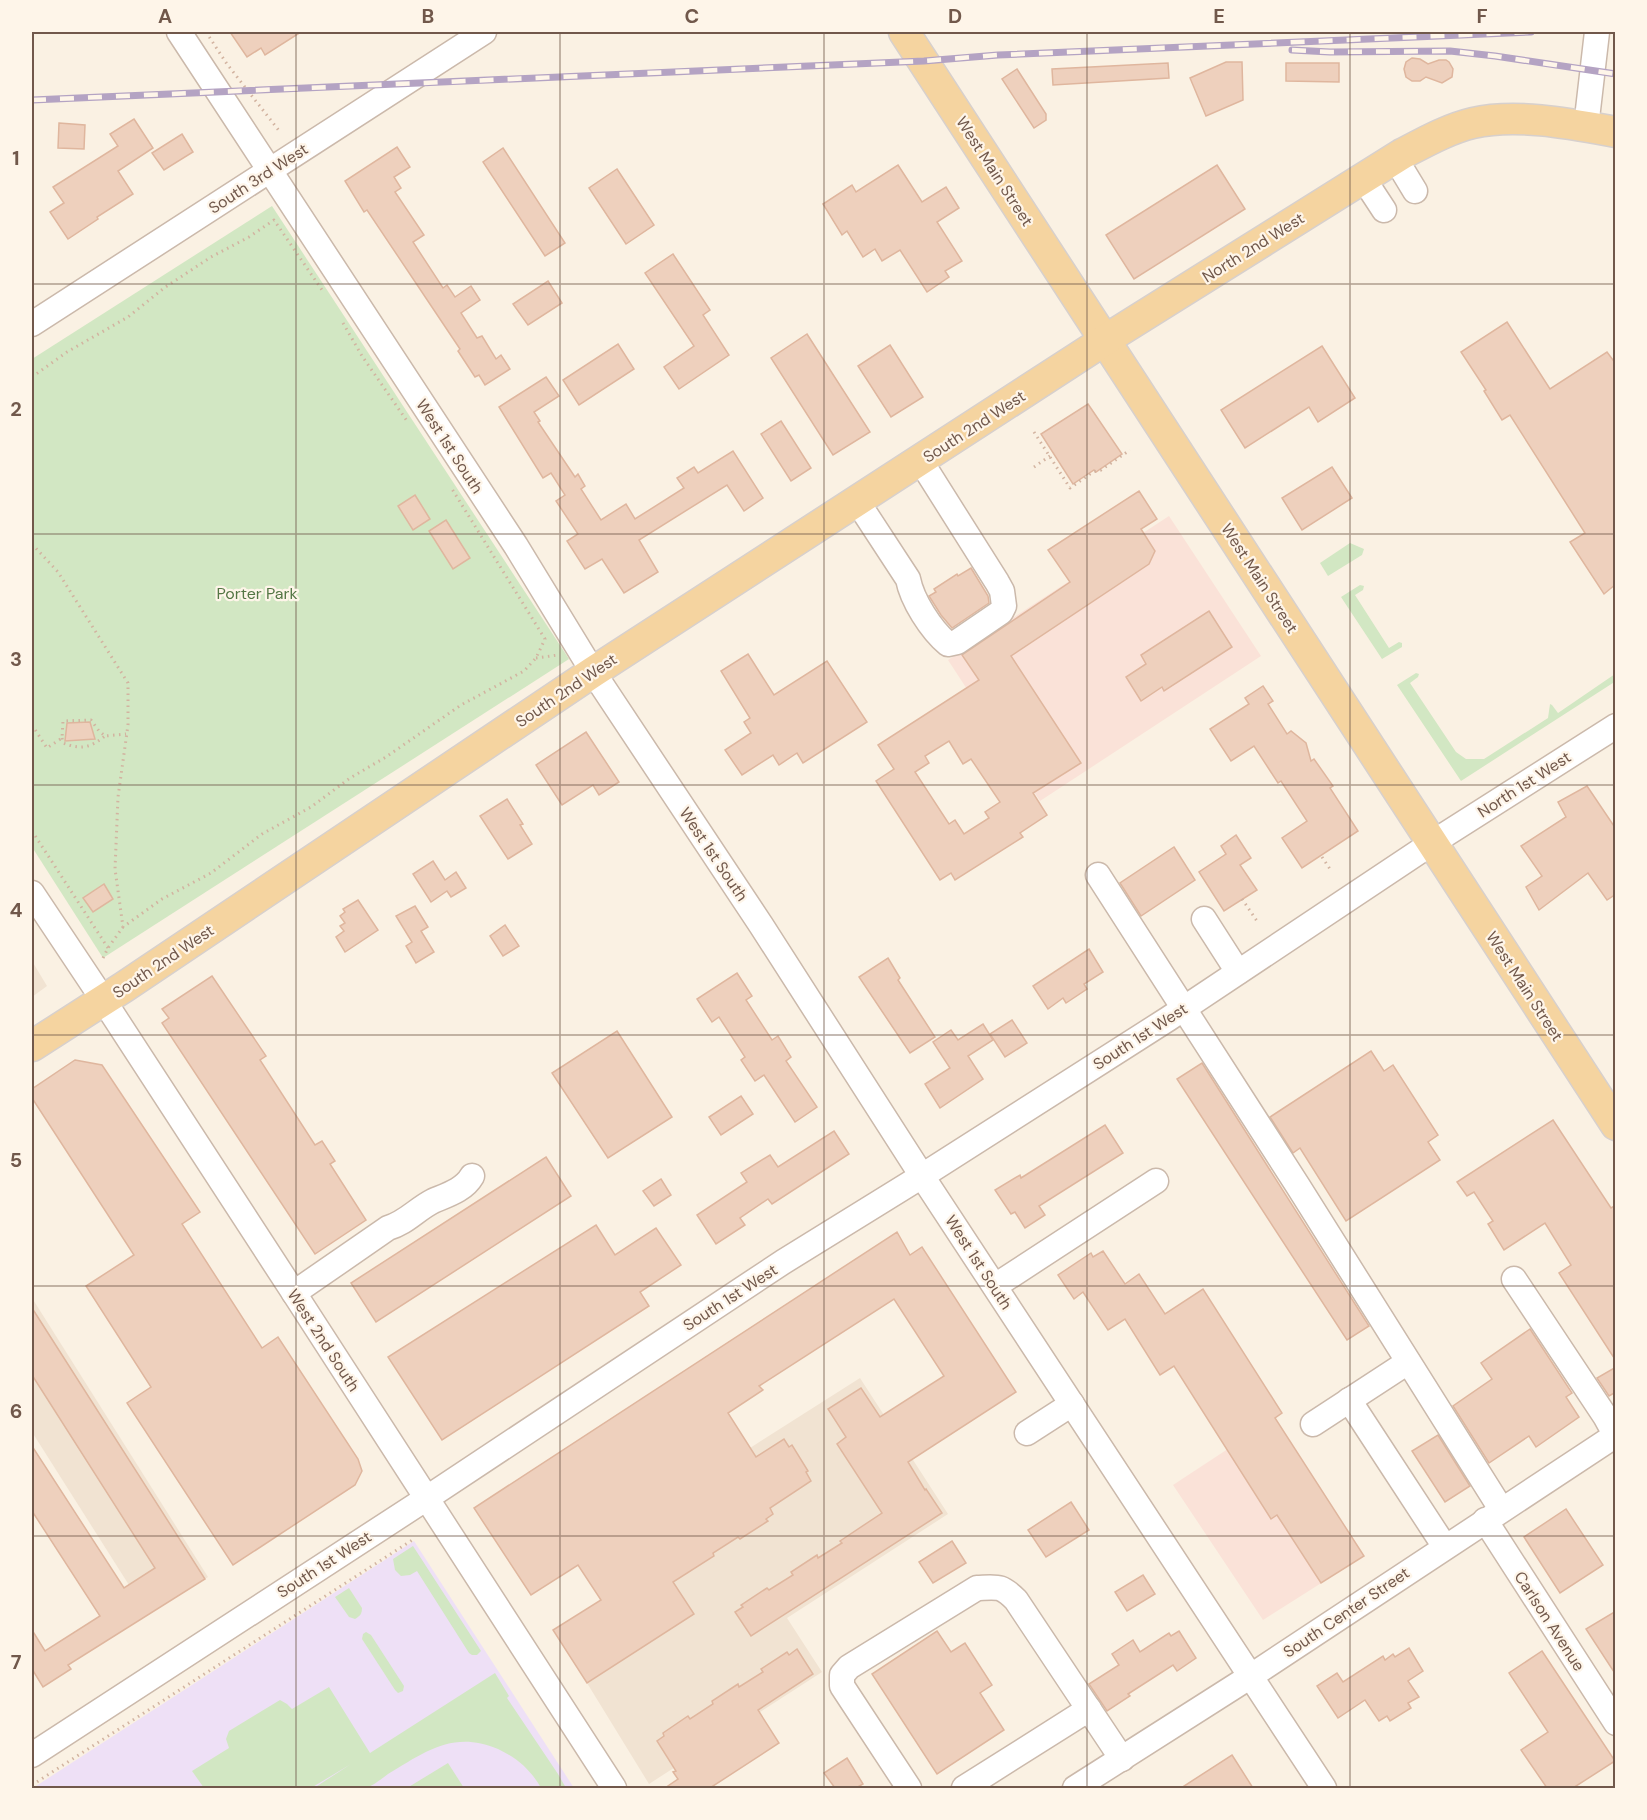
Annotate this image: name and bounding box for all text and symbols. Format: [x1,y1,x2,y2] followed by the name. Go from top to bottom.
[158,3,172,29] text: A
[422,3,434,29] text: B
[685,3,699,29] text: C
[948,3,962,29] text: D
[1213,3,1225,29] text: E
[1476,3,1488,29] text: F
[951,112,1038,230] street label: West Main Street
[204,138,312,218] street label: South 3rd West
[12,145,20,171] text: 1
[1198,208,1308,287] street label: North 2nd West
[919,385,1030,467] street label: South 2nd West
[411,395,488,498] street label: West 1st South
[10,396,22,422] text: 2
[1216,519,1303,637] street label: West Main Street
[216,583,298,604] park label: Porter Park
[10,646,22,672] text: 3
[511,649,621,732] street label: South 2nd West
[1474,746,1575,822] street label: North 1st West
[675,803,753,905] street label: West 1st South
[10,897,23,923] text: 4
[108,920,218,1003] street label: South 2nd West
[1481,927,1568,1045] street label: West Main Street
[1089,998,1192,1075] street label: South 1st West
[10,1147,22,1173] text: 5
[940,1211,1017,1314] street label: West 1st South
[679,1259,782,1336] street label: South 1st West
[283,1285,365,1396] street label: West 2nd South
[10,1398,22,1424] text: 6
[273,1526,376,1603] street label: South 1st West
[1279,1562,1414,1663] street label: South Center Street
[1509,1567,1590,1675] street label: Carlson Avenue
[11,1649,22,1675] text: 7

